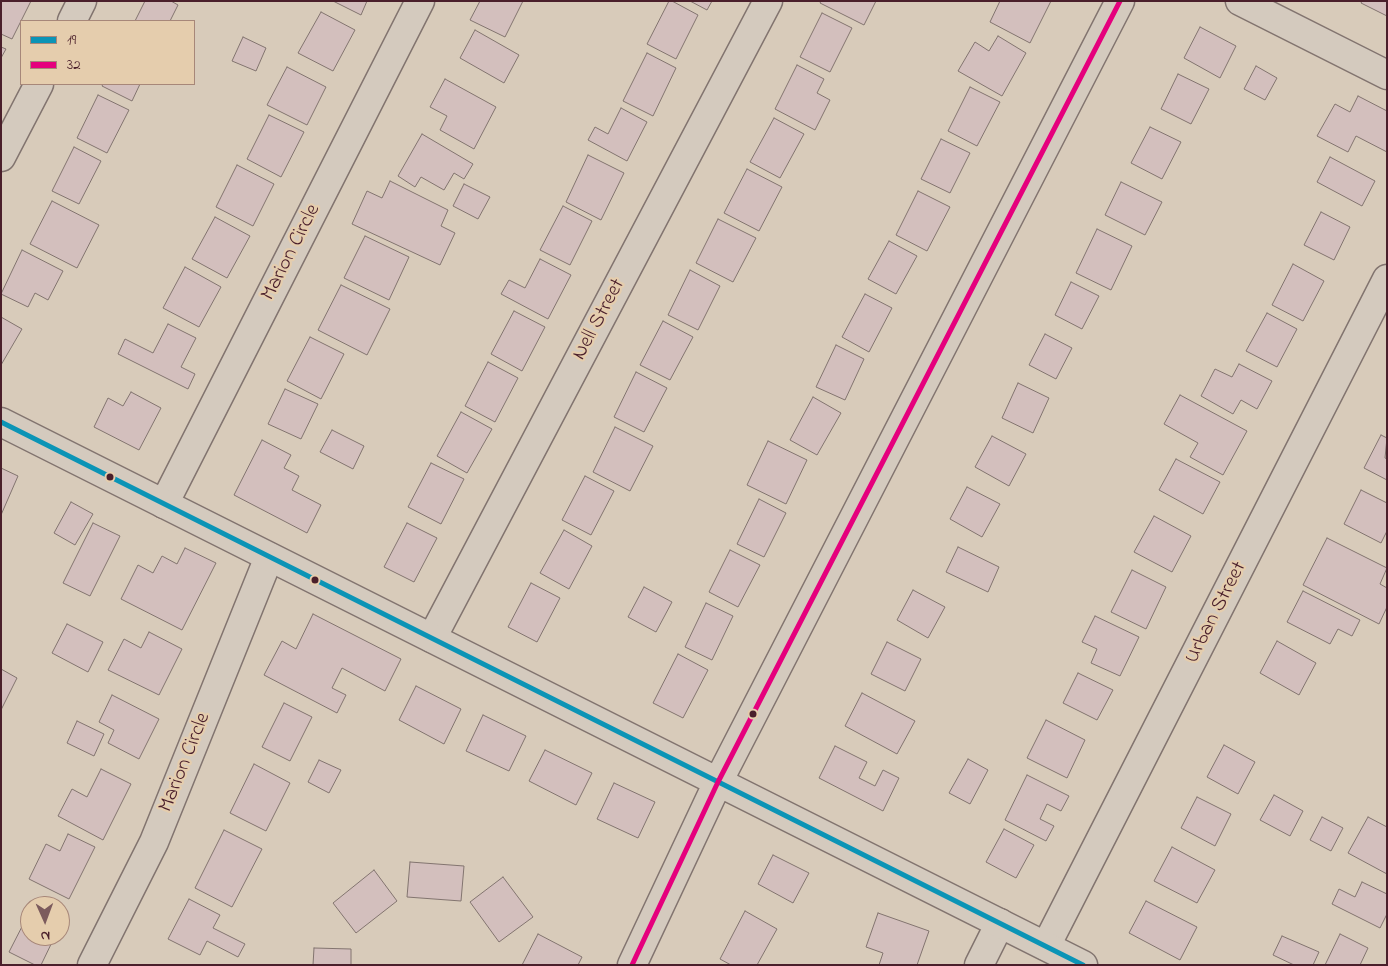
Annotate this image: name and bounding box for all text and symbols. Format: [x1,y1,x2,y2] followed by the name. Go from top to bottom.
[20,20,195,85] legend
[67,29,76,51] text: 19
[67,54,81,76] text: 32
[257,201,327,305] street label: Marion Circle
[568,275,632,365] street label: Nell Street
[105,472,115,482] unlabelled marker
[1181,558,1253,668] street label: Urban Street
[310,575,320,585] unlabelled marker
[748,709,758,719] unlabelled marker
[155,710,217,816] street label: Marion Circle
[20,896,70,946] north arrow
[40,925,51,946] text: N

